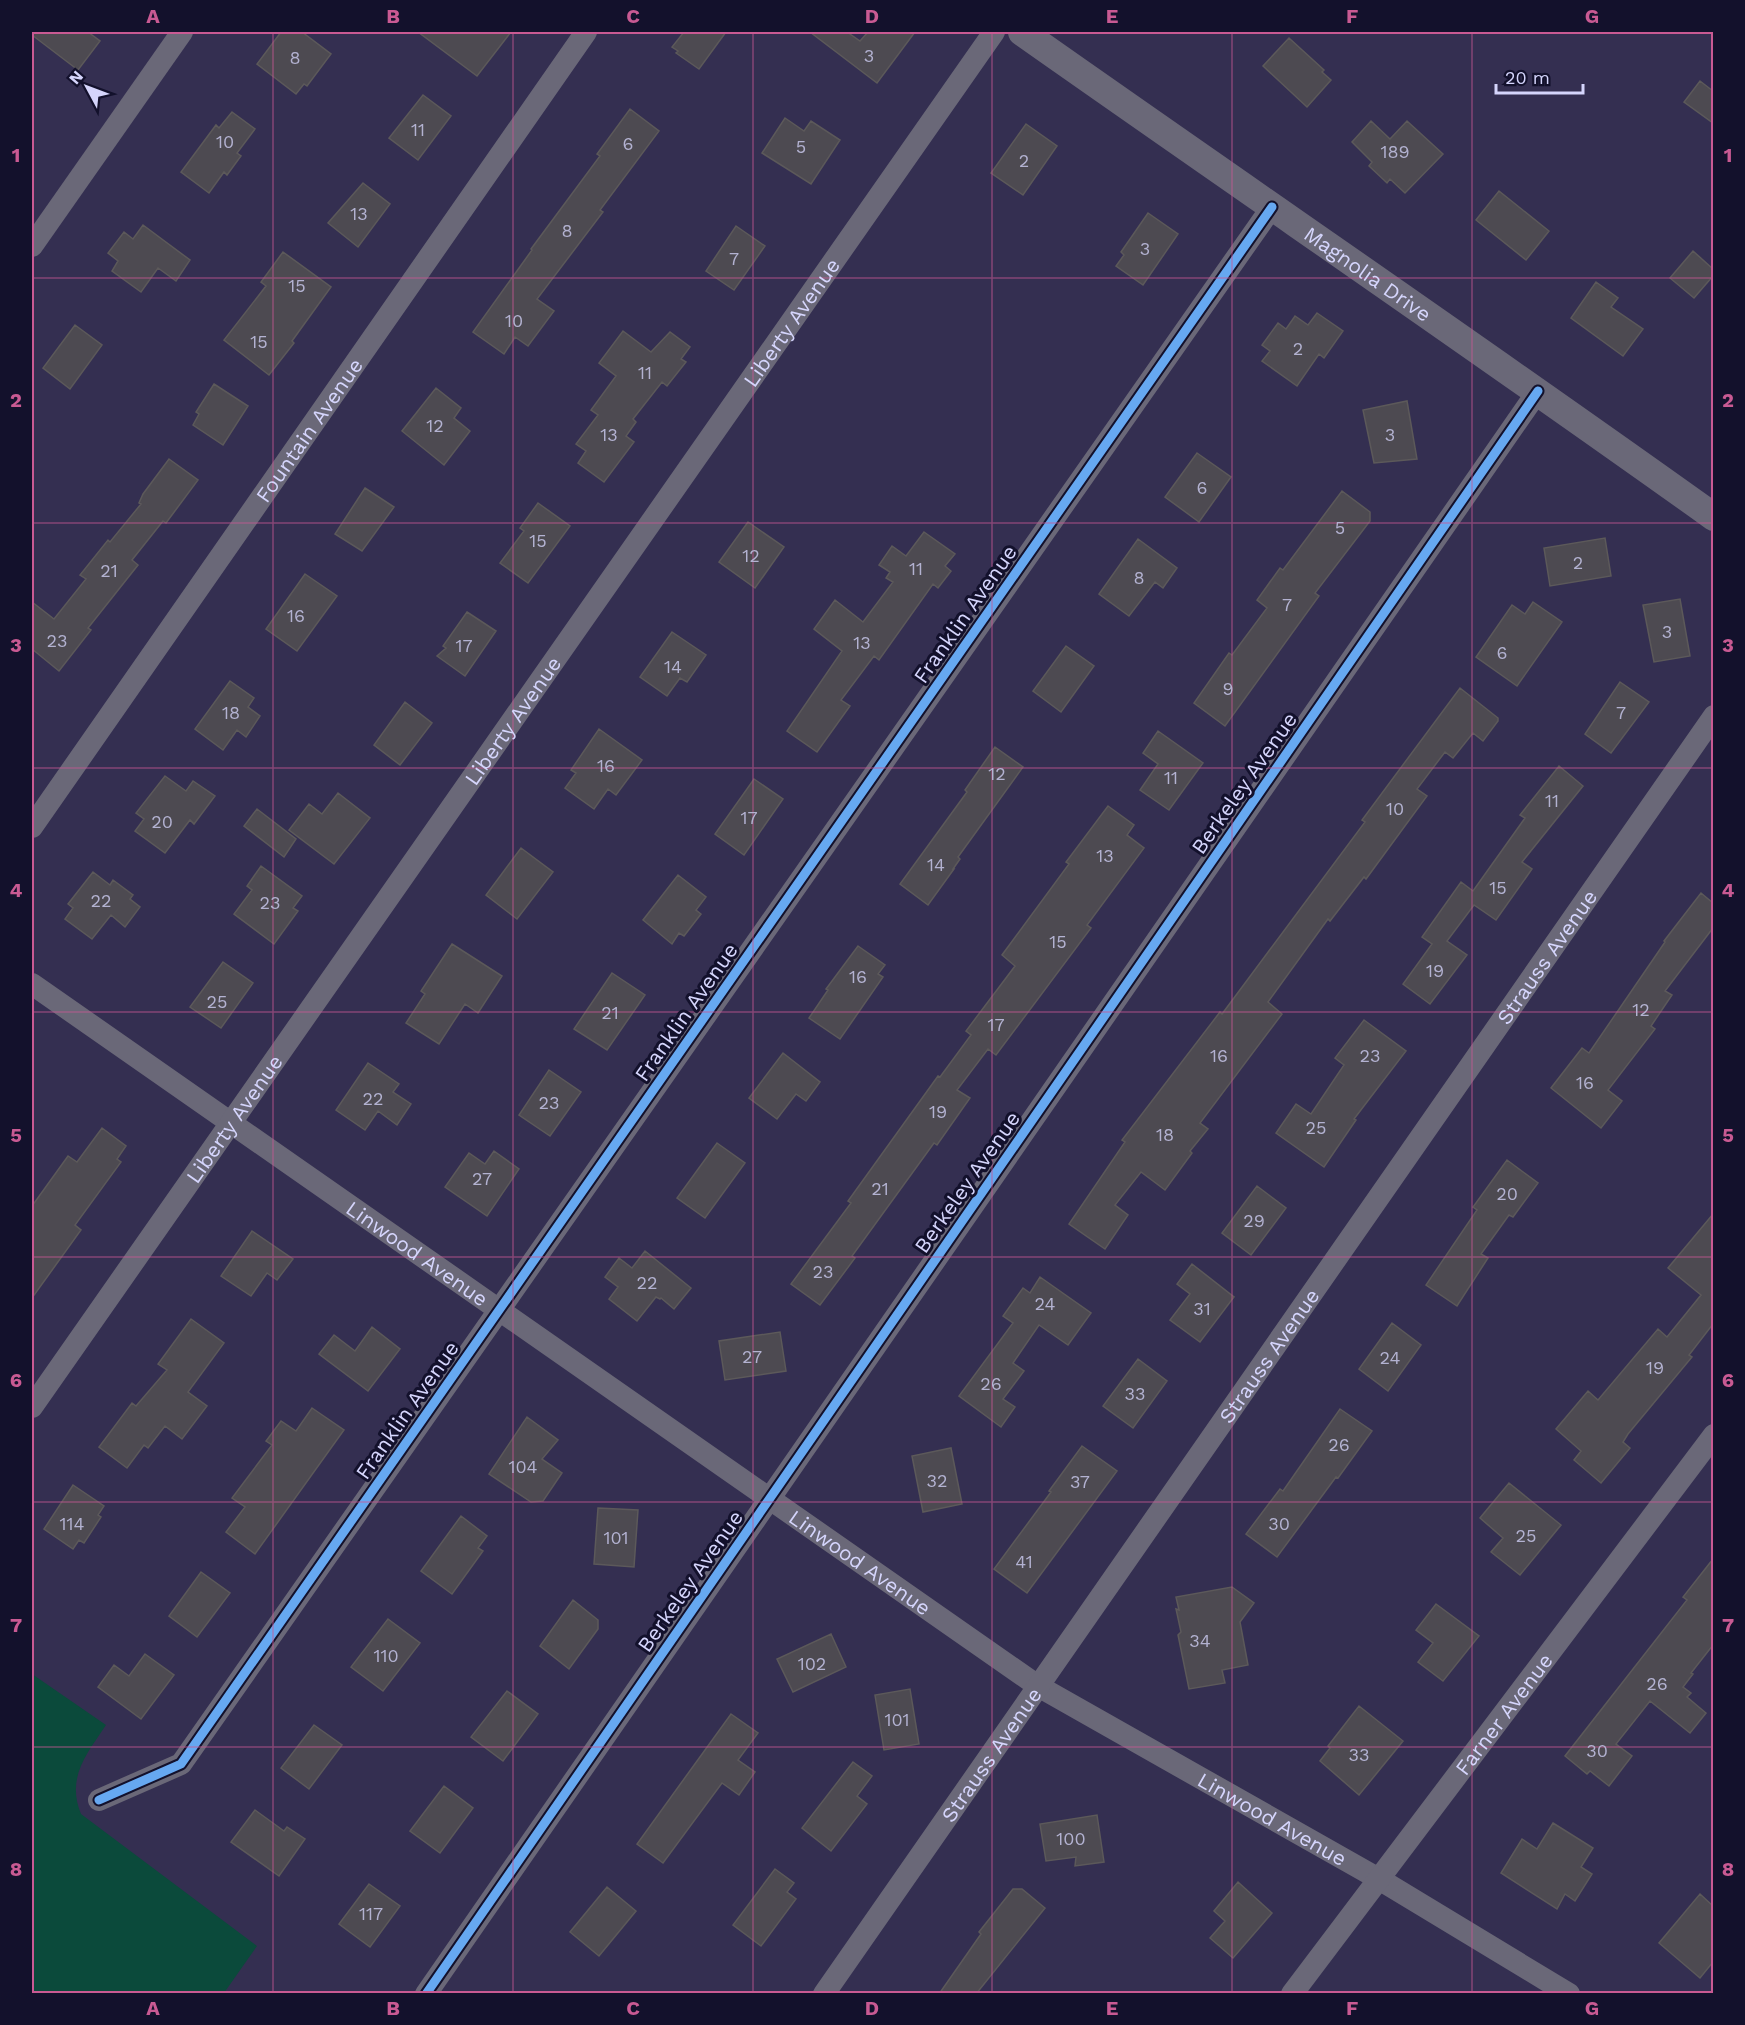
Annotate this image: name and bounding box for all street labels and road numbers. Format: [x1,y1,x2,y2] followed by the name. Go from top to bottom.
[1300,221,1436,326] street label: Magnolia Drive
[737,253,845,391] street label: Liberty Avenue
[250,353,368,507] street label: Fountain Avenue
[908,540,1022,688] street label: Franklin Avenue
[459,651,566,789] street label: Liberty Avenue
[1186,707,1302,859] street label: Berkeley Avenue
[1491,885,1602,1029] street label: Strauss Avenue
[629,938,743,1086] street label: Franklin Avenue
[180,1049,287,1188] street label: Liberty Avenue
[909,1106,1025,1258] street label: Berkeley Avenue
[342,1195,493,1311] street label: Linwood Avenue
[1213,1283,1324,1428] street label: Strauss Avenue
[350,1336,464,1484] street label: Franklin Avenue
[785,1504,936,1620] street label: Linwood Avenue
[632,1505,748,1657] street label: Berkeley Avenue
[1449,1648,1557,1780] street label: Farner Avenue
[935,1682,1046,1826] street label: Strauss Avenue
[1193,1767,1351,1871] street label: Linwood Avenue

